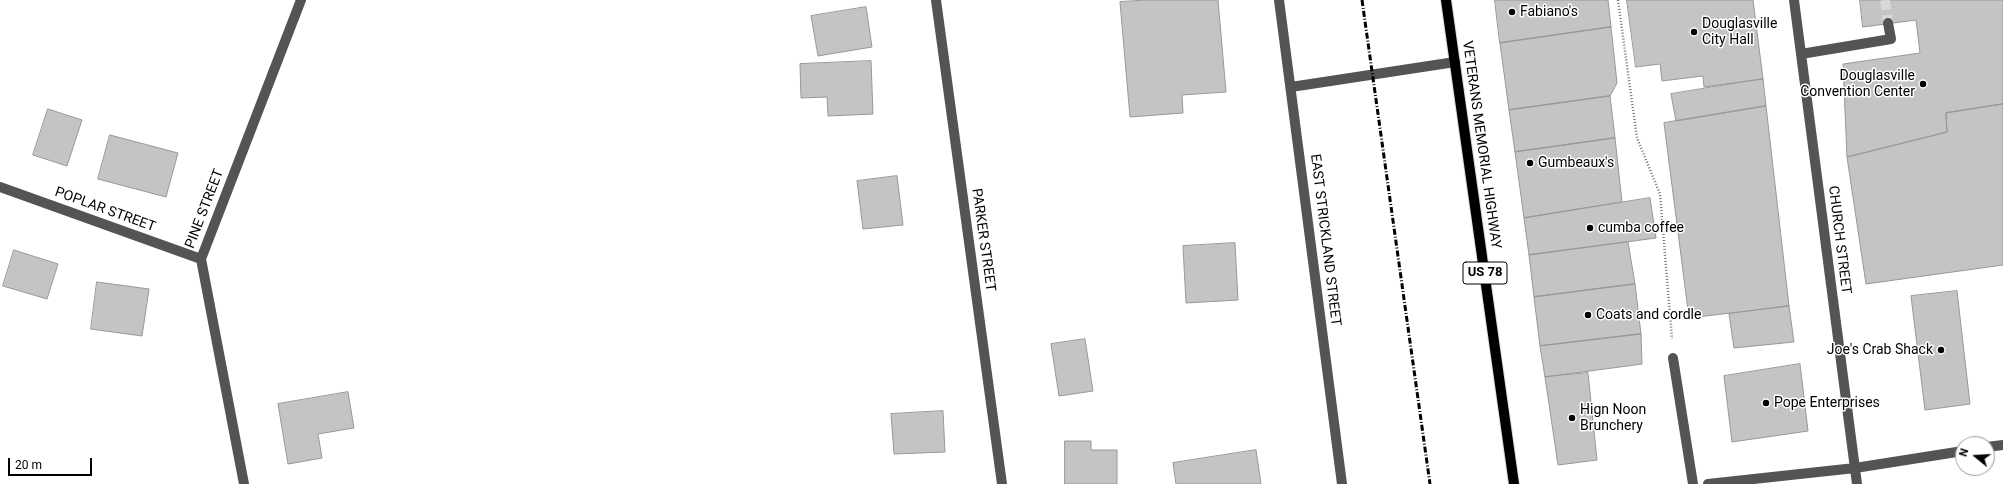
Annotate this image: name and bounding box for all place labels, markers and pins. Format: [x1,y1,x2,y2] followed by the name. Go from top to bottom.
[1520,4,1578,20] place label: Fabiano's
[1507,7,1517,17] marker: Fabiano's
[1702,16,1777,48] place label: Douglasville City Hall
[1689,27,1699,37] marker: Douglasville City Hall
[1800,68,1915,100] place label: Douglasville Convention Center
[1918,79,1928,89] marker: Douglasville Convention Center
[1538,155,1614,171] place label: Gumbeaux's
[1525,158,1535,168] marker: Gumbeaux's
[1598,220,1684,236] place label: cumba coffee
[1585,223,1595,233] marker: cumba coffee
[1596,307,1701,323] place label: Coats and cordle
[1583,310,1593,320] marker: Coats and cordle
[1827,342,1933,358] place label: Joe's Crab Shack
[1936,345,1946,355] marker: Joe's Crab Shack
[1774,395,1880,411] place label: Pope Enterprises
[1761,398,1771,408] marker: Pope Enterprises
[1580,402,1646,434] place label: Hign Noon Brunchery
[1567,413,1577,423] marker: Hign Noon Brunchery

